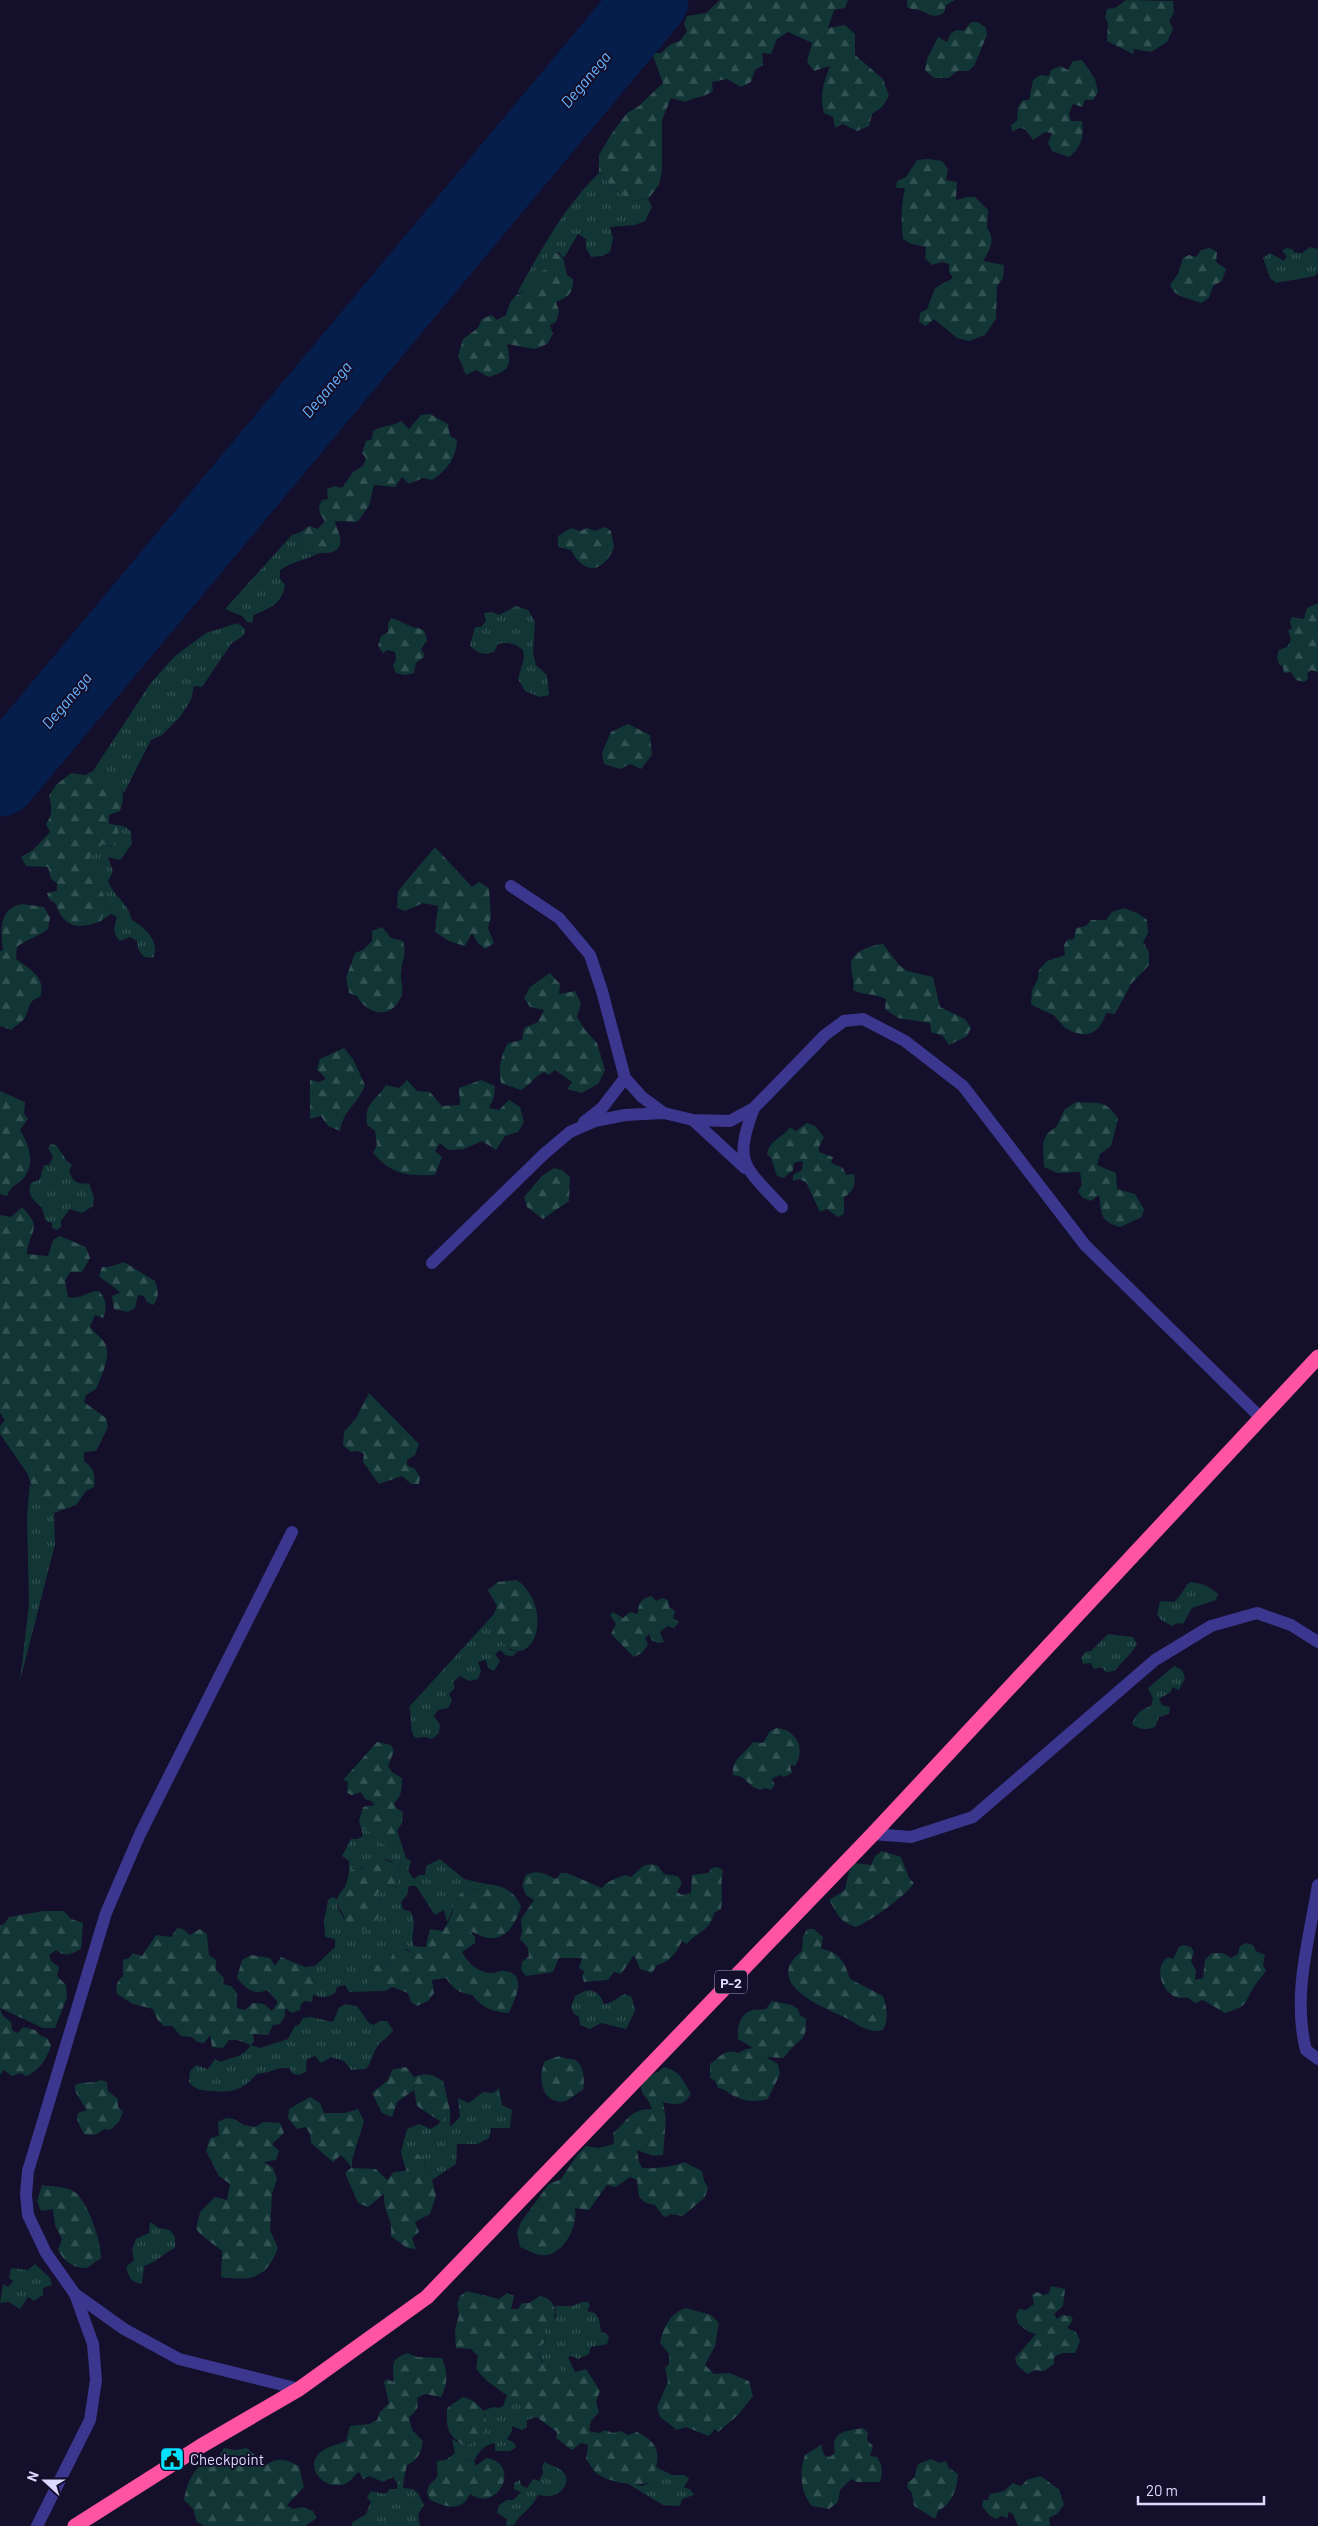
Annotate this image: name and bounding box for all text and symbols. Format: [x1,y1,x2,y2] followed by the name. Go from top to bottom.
[556,47,614,111] water label: Deganega
[297,357,355,421] water label: Deganega
[37,668,95,732] water label: Deganega
[715,1970,747,1994] road number: P-2
[159,2446,185,2472] public building icon: Checkpoint
[190,2450,264,2468] place label: Checkpoint
[20,2456,70,2506] north arrow
[23,2469,42,2484] text: N
[1138,2474,1264,2506] scale bar
[1146,2481,1178,2499] text: 20 m

